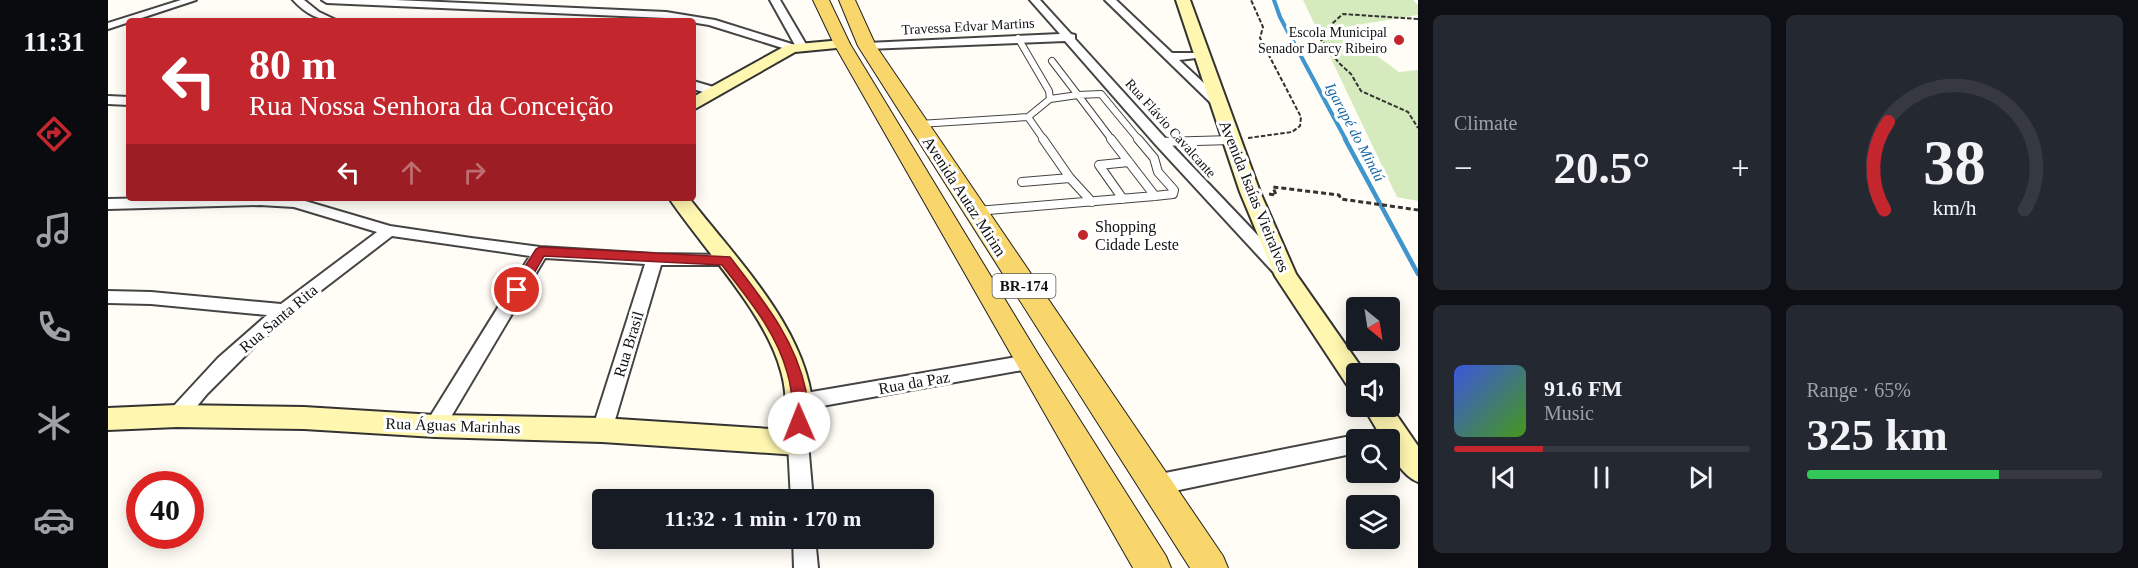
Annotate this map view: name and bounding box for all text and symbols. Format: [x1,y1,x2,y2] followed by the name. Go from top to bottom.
[901,16,1035,37] street label: Travessa Edvar Martins
[1258,25,1387,56] place label: Escola Municipal Senador Darcy Ribeiro
[23,27,85,57] text: 11:31
[1392,33,1406,47] marker: Escola Municipal Senador Darcy Ribeiro
[150,42,228,120] icon: left
[249,42,337,88] text: 80 m
[1122,76,1219,181] street label: Rua Flávio Cavalcante
[1322,79,1388,184] water label: Igarapé do Mindú
[249,91,613,121] text: Rua Nossa Senhora da Conceição
[1454,112,1517,134] text: Climate
[33,113,75,155] icon: directions
[1216,118,1293,274] street label: Avenida Isaías Vieiralves
[1923,128,1985,197] text: 38
[920,133,1010,260] street label: Avenida Autaz Mirim
[1553,143,1650,193] text: 20.5°
[1454,150,1473,186] text: −
[1731,150,1750,186] text: +
[332,156,365,189] icon: left
[395,156,428,189] icon: ahead
[458,156,491,189] icon: right
[1932,196,1977,220] text: km/h
[33,209,75,251] icon: music
[1095,218,1179,253] place label: Shopping Cidade Leste
[1076,228,1090,242] marker: Shopping Cidade Leste
[491,264,542,315] pin
[500,273,533,306] icon: arrive
[992,274,1056,298] road number: BR-174
[236,281,321,356] street label: Rua Santa Rita
[1346,297,1400,351] north arrow
[1346,297,1400,549] map controls
[33,306,75,348] icon: phone
[610,309,647,379] street label: Rua Brasil
[1346,363,1400,417] button: sound
[877,368,951,397] street label: Rua da Paz
[1544,376,1622,401] text: 91.6 FM
[1807,379,1911,401] text: Range · 65%
[767,391,831,455] position arrow
[33,402,75,444] icon: climate
[1544,402,1594,424] text: Music
[1807,410,1948,460] text: 325 km
[385,414,521,437] street label: Rua Águas Marinhas
[1346,429,1400,483] button: search
[1487,461,1520,494] icon: previous
[1585,461,1618,494] icon: pause
[1684,461,1717,494] icon: next
[126,471,204,549] speed limit sign: 40
[1346,495,1400,549] button: layers
[33,499,75,541] icon: car
[665,506,861,531] text: 11:32 · 1 min · 170 m

